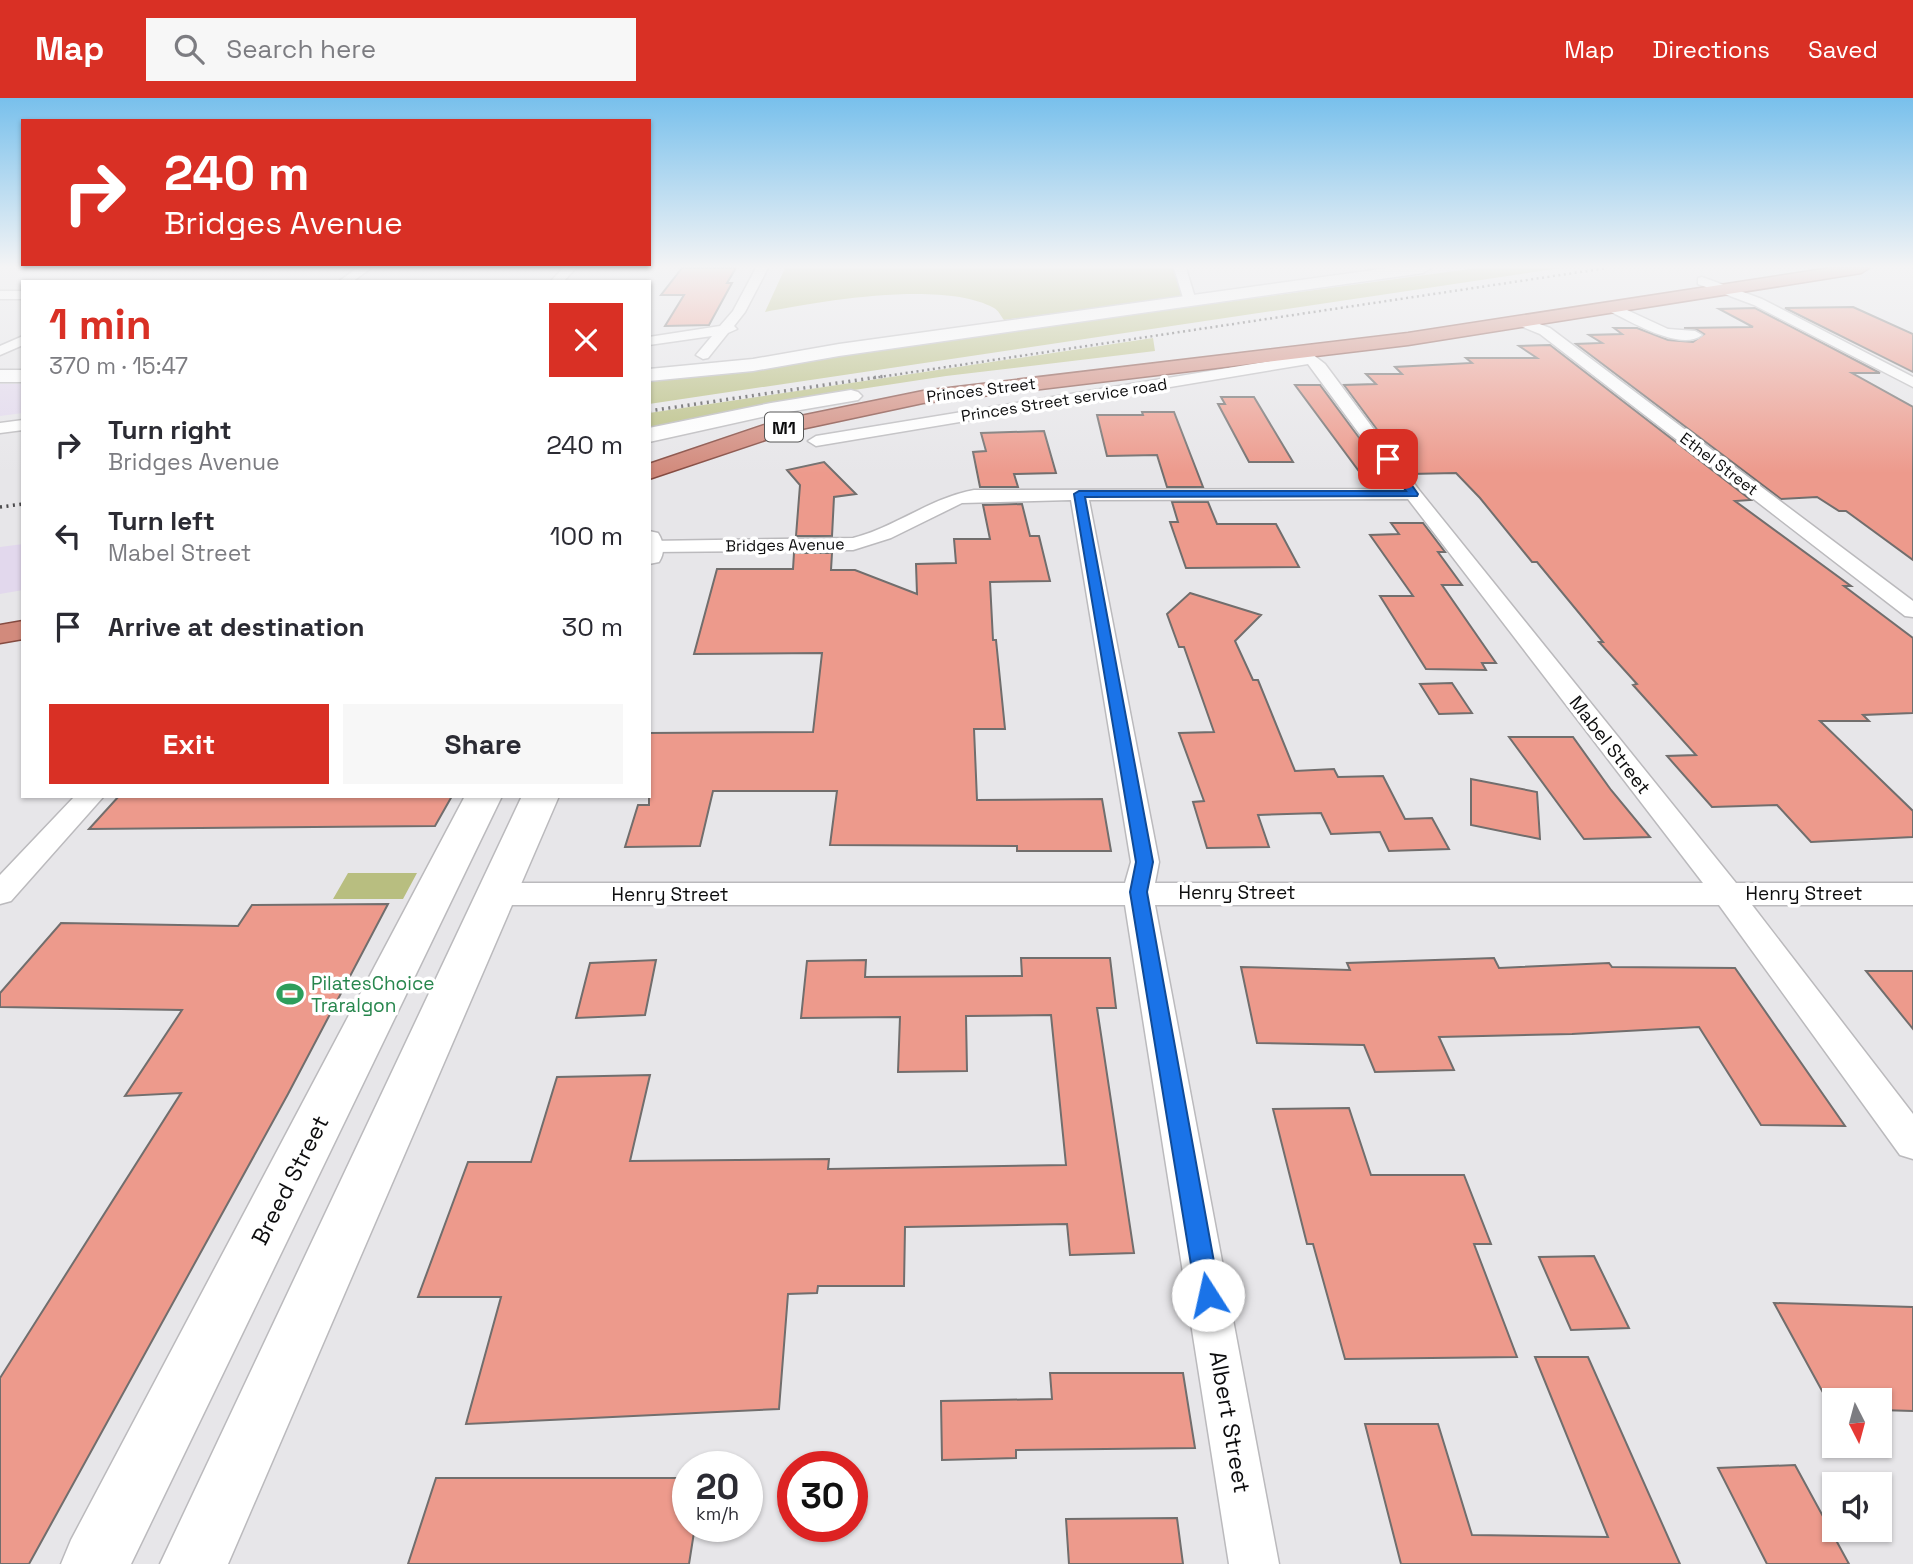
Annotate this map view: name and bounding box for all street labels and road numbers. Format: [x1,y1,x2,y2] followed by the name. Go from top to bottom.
[925,373,1037,407] street label: Princes Street
[959,373,1169,427] street label: Princes Street service road
[765,412,803,442] road number: M1
[1676,428,1762,500] street label: Ethel Street
[725,533,845,557] street label: Bridges Avenue
[1564,691,1656,799] street label: Mabel Street
[1178,880,1296,905] street label: Henry Street
[1745,881,1863,906] street label: Henry Street
[611,882,729,907] street label: Henry Street
[244,1110,336,1250] street label: Breed Street
[1203,1348,1257,1496] street label: Albert Street

